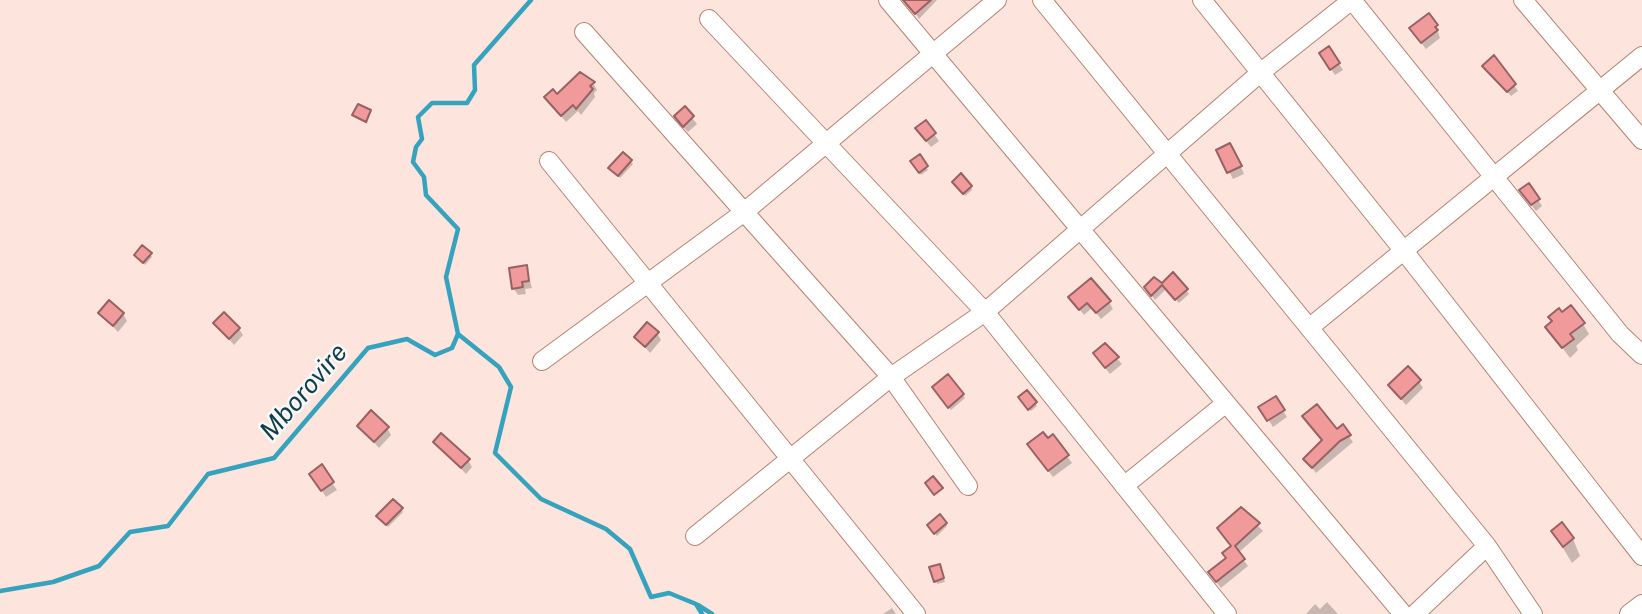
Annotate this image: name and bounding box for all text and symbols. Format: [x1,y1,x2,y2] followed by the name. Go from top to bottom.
[254,337,354,447] water label: Mborovire

